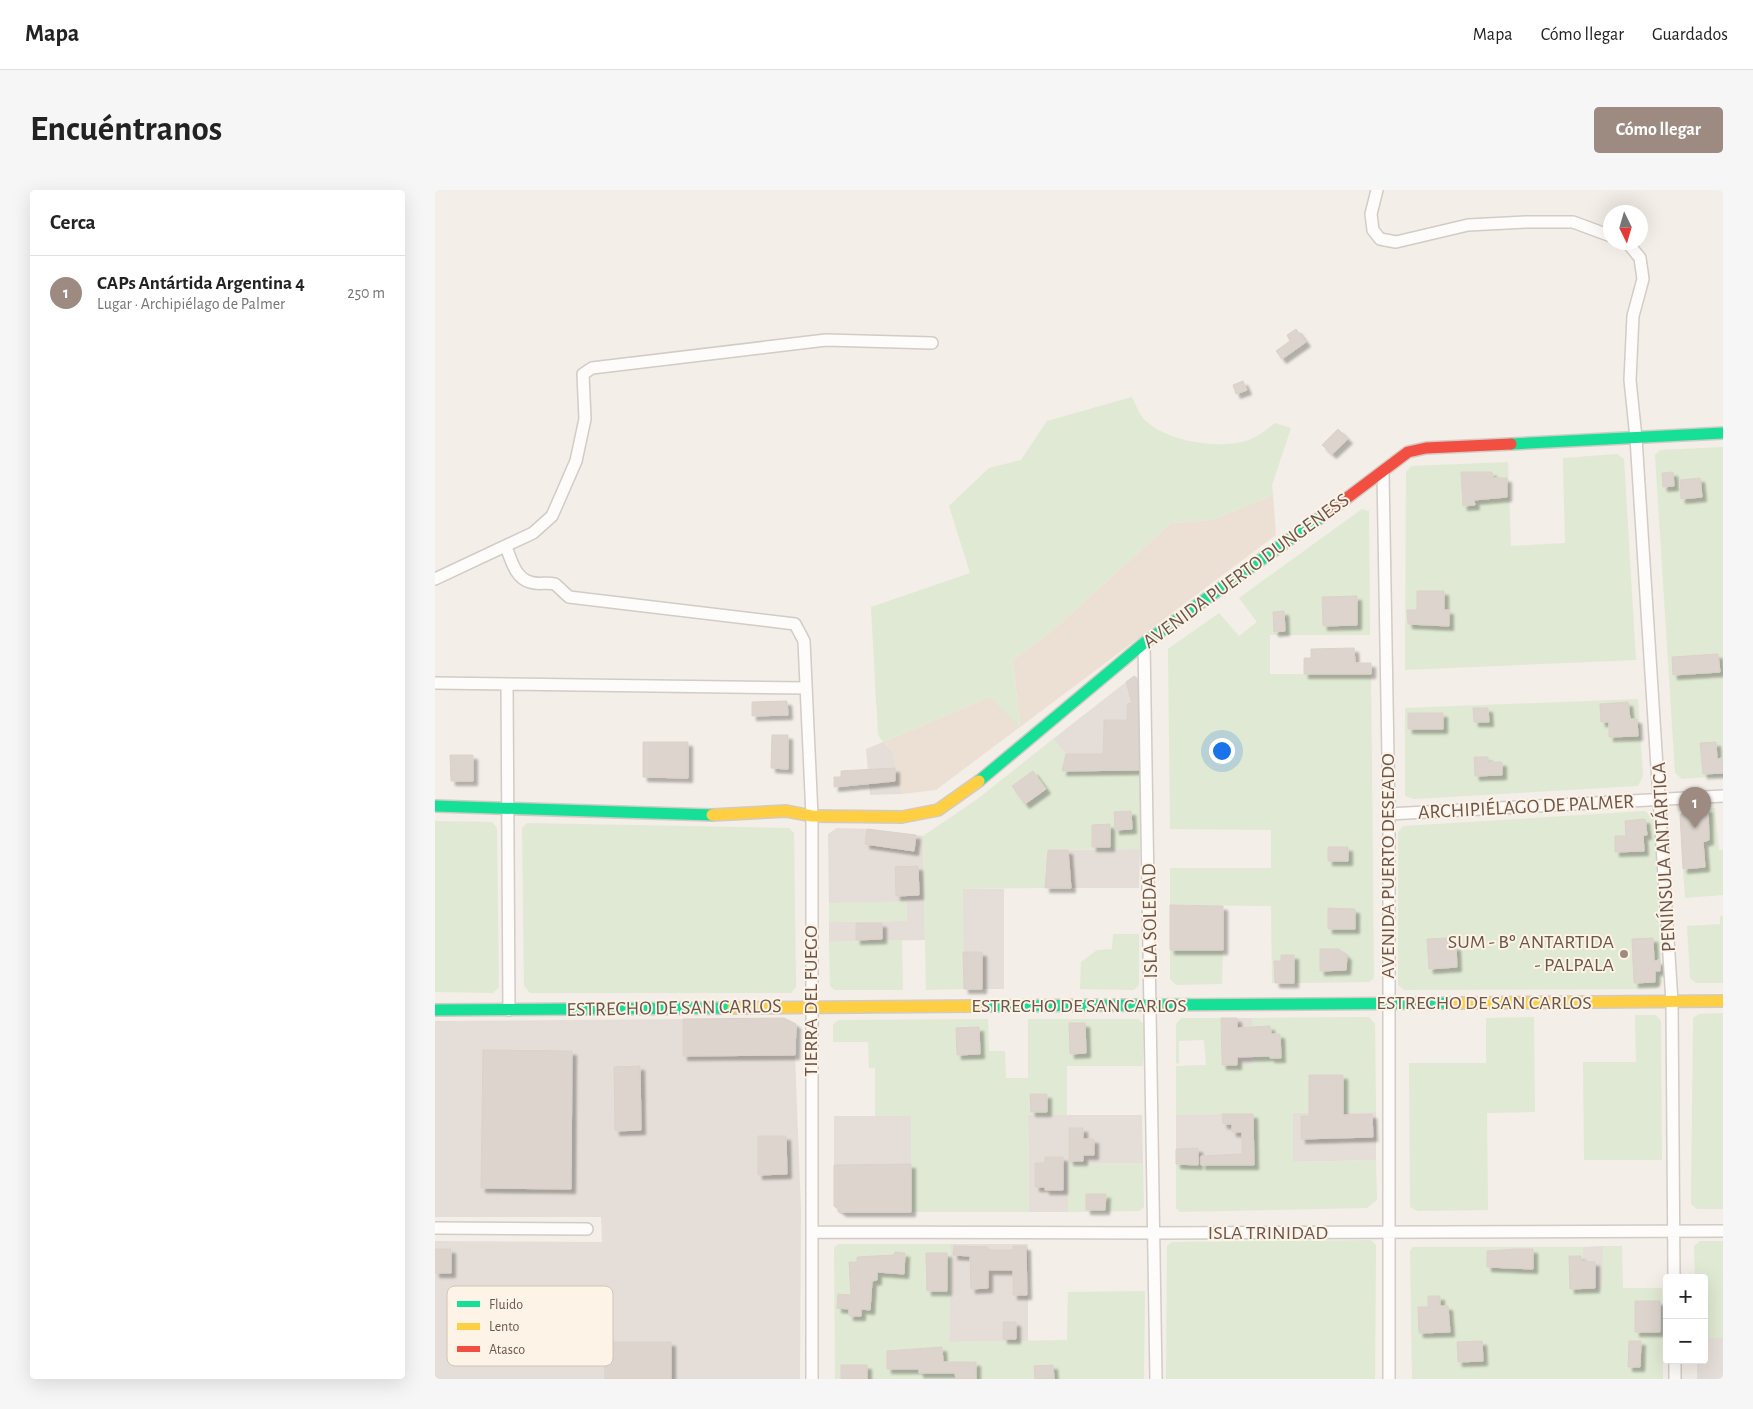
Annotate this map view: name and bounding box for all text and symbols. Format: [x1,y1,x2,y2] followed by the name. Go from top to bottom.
[25,22,79,46] text: Mapa
[1473,26,1513,44] text: Mapa
[1541,26,1624,44] text: Cómo llegar
[1652,26,1728,44] text: Guardados
[1594,107,1723,153] button: Cómo llegar
[30,112,222,147] text: Encuéntranos
[1603,205,1648,250] north arrow
[50,212,96,233] text: Cerca
[97,274,305,293] text: CAPs Antártida Argentina 4
[63,285,69,301] text: 1
[347,285,385,301] text: 250 m
[97,296,285,312] text: Lugar · Archipiélago de Palmer
[1139,490,1353,652] street label: AVENIDA PUERTO DUNGENESS
[1209,738,1235,764] your location
[1378,753,1398,979] street label: AVENIDA PUERTO DESEADO
[1648,761,1679,953] street label: PENÍNSULA ANTÁRTICA
[1679,787,1711,828] pin: 1
[1417,790,1635,823] street label: ARCHIPIÉLAGO DE PALMER
[1139,863,1161,979] street label: ISLA SOLEDAD
[801,925,821,1077] street label: TIERRA DEL FUEGO
[1448,932,1614,975] place label: SUM - Bº ANTARTIDA - PALPALA
[1618,948,1630,960] marker: SUM - Bº ANTARTIDA - PALPALA
[1376,993,1592,1013] street label: ESTRECHO DE SAN CARLOS
[566,996,782,1020] street label: ESTRECHO DE SAN CARLOS
[971,996,1187,1016] street label: ESTRECHO DE SAN CARLOS
[1208,1223,1328,1243] street label: ISLA TRINIDAD
[1663,1274,1708,1364] map controls
[1663,1274,1708,1319] button: +
[447,1286,613,1366] legend
[489,1298,523,1312] text: Fluido
[1663,1319,1708,1364] button: −
[489,1320,520,1334] text: Lento
[489,1343,525,1357] text: Atasco

